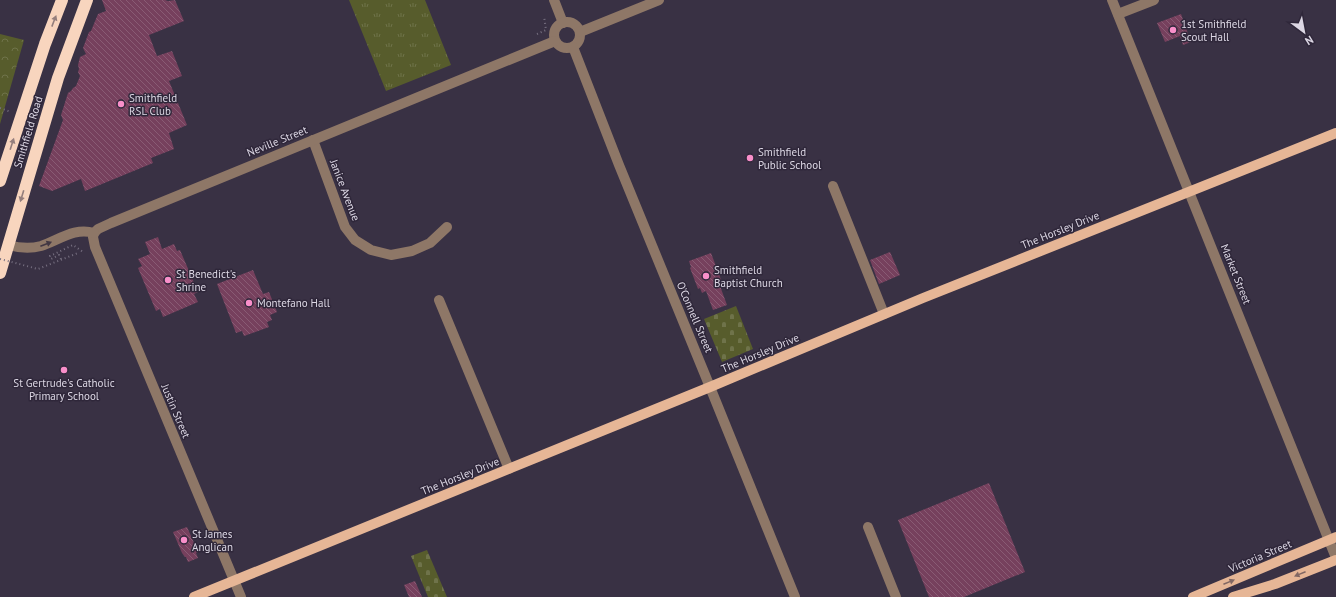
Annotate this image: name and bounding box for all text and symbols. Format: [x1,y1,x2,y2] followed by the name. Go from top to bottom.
[1284,12,1324,52] north arrow
[52,15,58,27] one-way arrow
[1181,17,1246,44] place label: 1st Smithfield Scout Hall
[1168,25,1178,35] marker: 1st Smithfield Scout Hall
[1303,33,1316,48] text: N
[129,91,177,118] place label: Smithfield RSL Club
[10,94,46,170] street label: Smithfield Road
[116,99,126,109] marker: Smithfield RSL Club
[245,122,310,159] street label: Neville Street
[9,138,15,150] one-way arrow
[758,145,822,172] place label: Smithfield Public School
[745,153,755,163] marker: Smithfield Public School
[326,156,363,223] street label: Janice Avenue
[19,190,25,202] one-way arrow
[1019,208,1102,252] street label: The Horsley Drive
[40,240,52,246] one-way arrow
[1218,242,1254,306] street label: Market Street
[714,263,783,290] place label: Smithfield Baptist Church
[176,267,236,294] place label: St Benedict's Shrine
[701,271,711,281] marker: Smithfield Baptist Church
[163,275,173,285] marker: St Benedict's Shrine
[674,279,716,355] street label: O'Connell Street
[257,296,331,310] place label: Montefano Hall
[244,298,254,308] marker: Montefano Hall
[719,330,801,376] street label: The Horsley Drive
[59,365,69,375] marker: St Gertrude's Catholic Primary School
[13,376,115,403] place label: St Gertrude's Catholic Primary School
[158,381,194,440] street label: Justin Street
[419,454,502,498] street label: The Horsley Drive
[192,527,233,554] place label: St James Anglican
[179,535,189,545] marker: St James Anglican
[1226,536,1294,576] street label: Victoria Street
[1293,572,1305,578] one-way arrow
[1224,579,1235,585] one-way arrow

